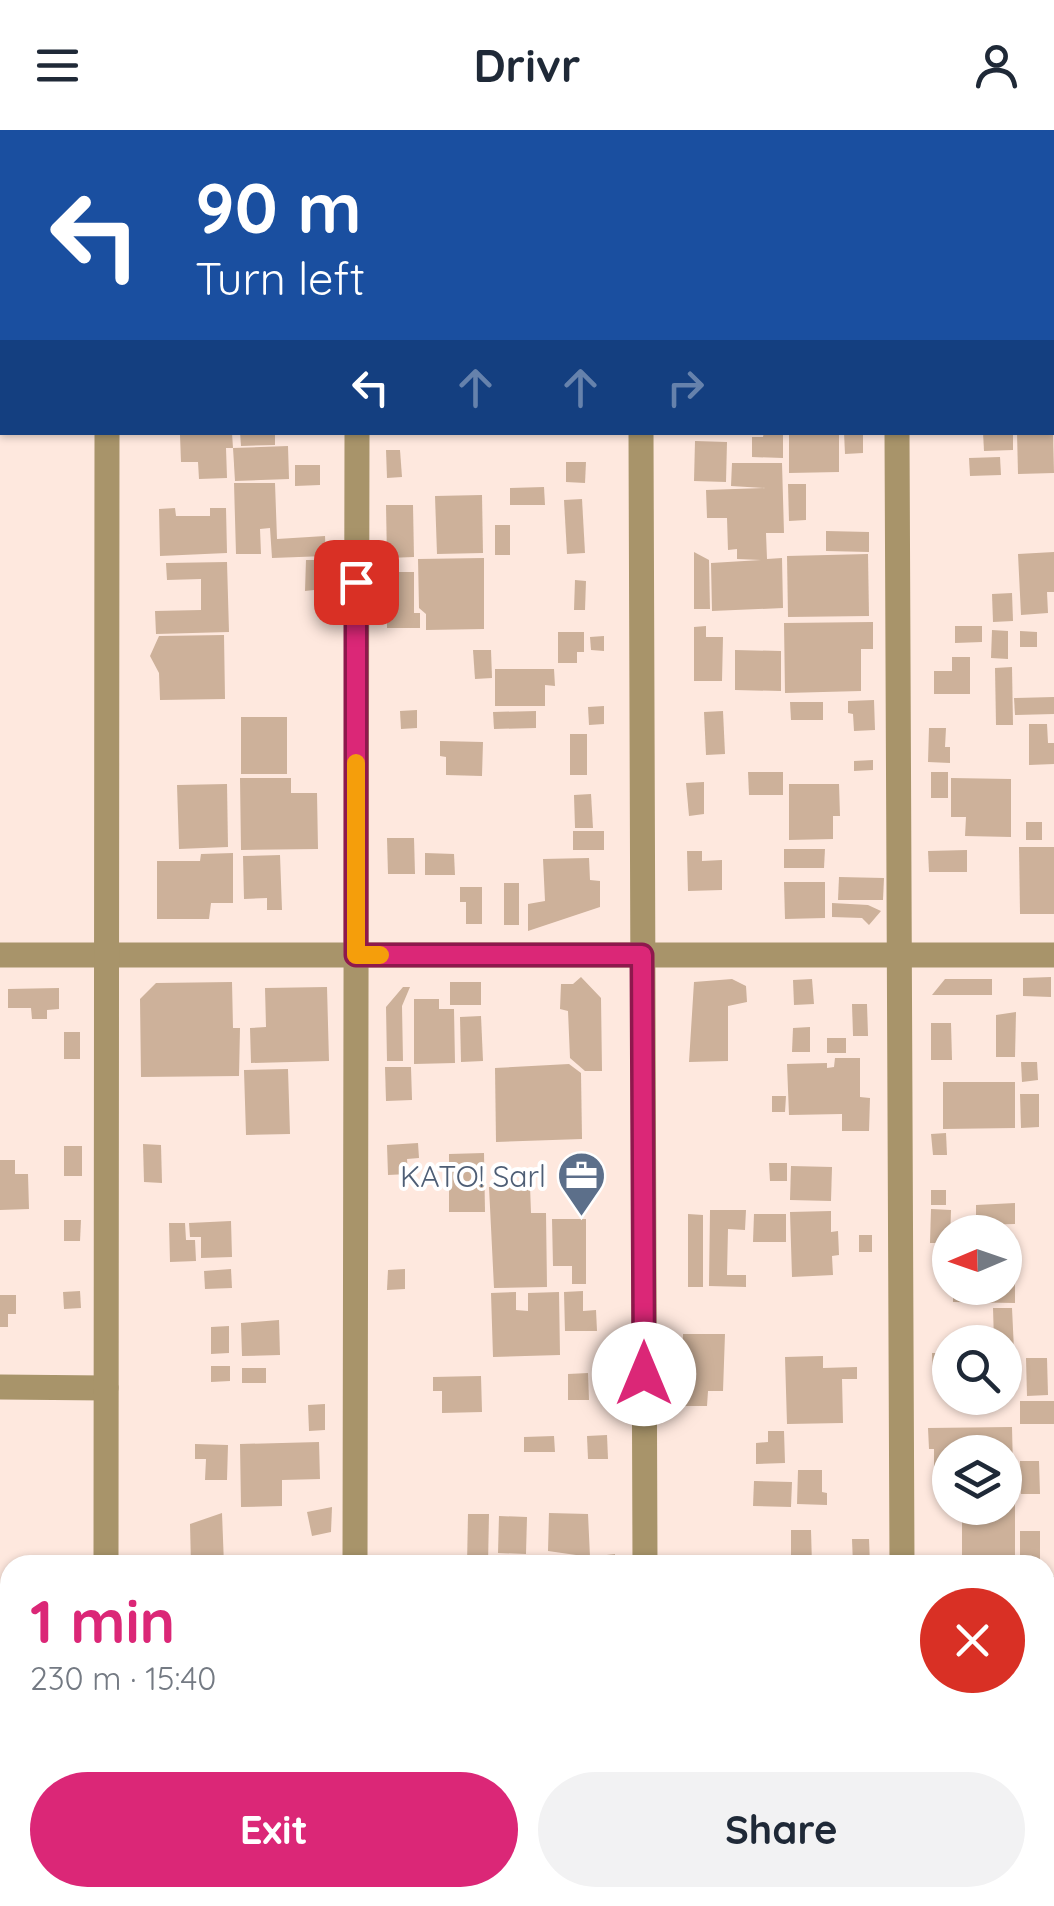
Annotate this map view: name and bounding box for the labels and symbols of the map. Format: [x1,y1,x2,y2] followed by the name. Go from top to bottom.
[314,540,399,625] pin
[555,1150,607,1218] office icon: KATO! Sarl
[400,1157,546,1195] place label: KATO! Sarl
[932,1215,1022,1305] north arrow
[592,1322,696,1426] position arrow

